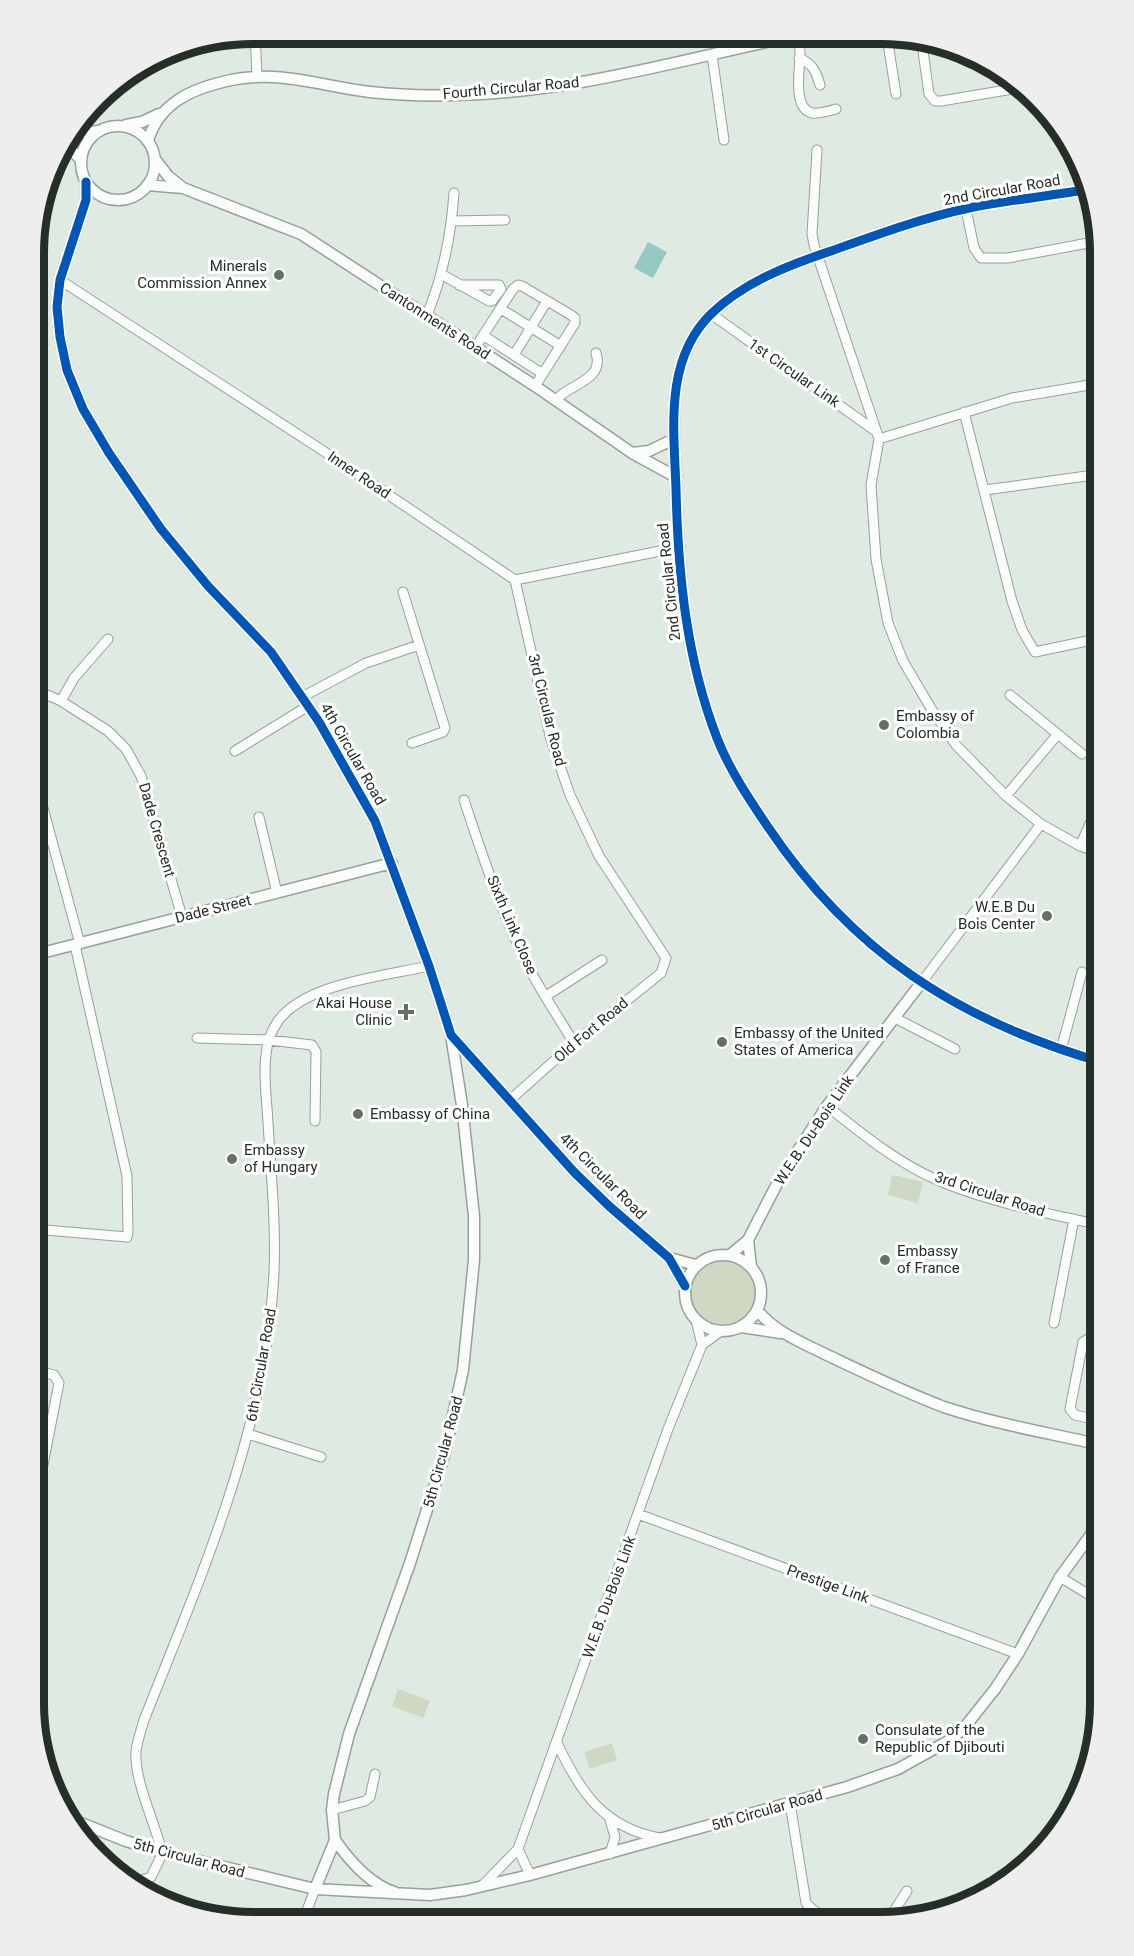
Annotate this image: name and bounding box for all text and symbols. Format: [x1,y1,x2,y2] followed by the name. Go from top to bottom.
[442,73,580,103] street label: Fourth Circular Road
[942,171,1062,209] street label: 2nd Circular Road
[137,257,268,292] place label: Minerals Commission Annex
[272,268,286,282] marker: Minerals Commission Annex
[376,279,494,363] street label: Cantonments Road
[745,335,844,411] street label: 1st Circular Link
[324,447,394,503] street label: Inner Road
[654,522,684,642] street label: 2nd Circular Road
[524,652,570,768] street label: 3rd Circular Road
[316,700,390,808] street label: 4th Circular Road
[896,707,975,742] place label: Embassy of Colombia
[877,718,891,732] marker: Embassy of Colombia
[135,781,179,879] street label: Dade Crescent
[483,873,541,977] street label: Sixth Link Close
[173,891,253,927] street label: Dade Street
[958,898,1035,933] place label: W.E.B Du Bois Center
[1040,909,1054,923] marker: W.E.B Du Bois Center
[316,994,392,1029] place label: Akai House Clinic
[550,994,632,1066] street label: Old Fort Road
[397,1003,415,1021] marker: Akai House Clinic
[734,1024,884,1059] place label: Embassy of the United States of America
[715,1035,729,1049] marker: Embassy of the United States of America
[771,1071,858,1188] street label: W.E.B. Du-Bois Link
[370,1105,490,1123] place label: Embassy of China
[351,1107,365,1121] marker: Embassy of China
[556,1129,650,1223] street label: 4th Circular Road
[244,1141,318,1176] place label: Embassy of Hungary
[225,1152,239,1166] marker: Embassy of Hungary
[933,1168,1047,1220] street label: 3rd Circular Road
[897,1242,960,1277] place label: Embassy of France
[878,1253,892,1267] marker: Embassy of France
[242,1307,280,1423] street label: 6th Circular Road
[419,1394,467,1510] street label: 5th Circular Road
[579,1533,640,1661] street label: W.E.B. Du-Bois Link
[784,1561,872,1607] street label: Prestige Link
[875,1721,1005,1756] place label: Consulate of the Republic of Djibouti
[856,1732,870,1746] marker: Consulate of the Republic of Djibouti
[709,1786,825,1834] street label: 5th Circular Road
[131,1834,247,1882] street label: 5th Circular Road

